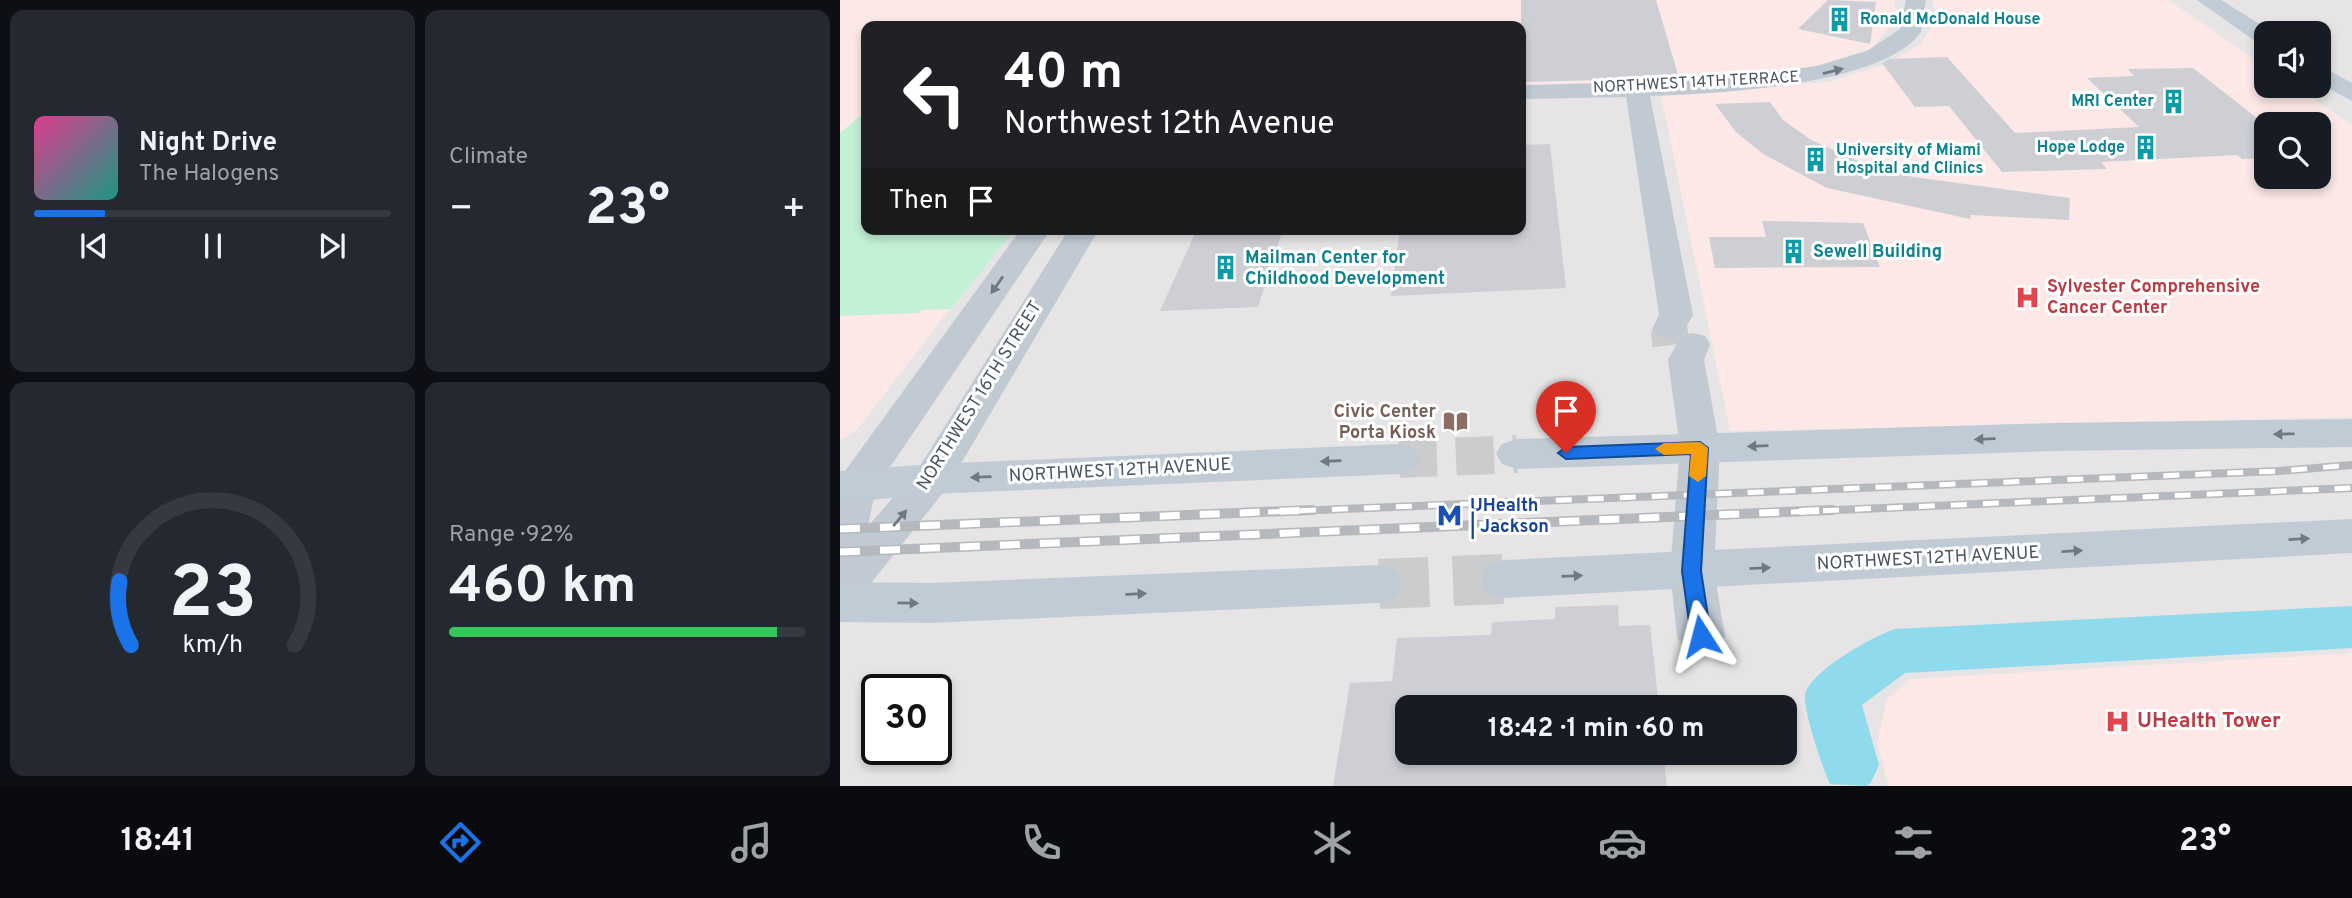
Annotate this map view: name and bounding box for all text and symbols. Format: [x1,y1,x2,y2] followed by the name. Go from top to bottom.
[1826,6,1854,34] building icon: Ronald McDonald House
[1860,10,2040,30] place label: Ronald McDonald House
[2254,21,2331,189] map controls
[2254,21,2331,98] button: sound
[1004,44,1123,106] text: 40 m
[889,49,980,140] icon: left
[1822,65,1844,76] one-way arrow
[1592,68,1800,98] street label: NORTHWEST 14TH TERRACE
[2160,88,2188,116] building icon: MRI Center
[2071,92,2154,112] place label: MRI Center
[1004,105,1334,145] text: Northwest 12th Avenue
[2254,112,2331,189] button: search
[139,127,277,160] text: Night Drive
[2131,134,2159,162] building icon: Hope Lodge
[2037,138,2125,158] place label: Hope Lodge
[1836,141,1984,179] place label: University of Miami Hospital and Clinics
[449,143,528,172] text: Climate
[1802,146,1830,174] building icon: University of Miami Hospital and Clinics
[139,160,279,189] text: The Halogens
[585,177,670,243] text: 23°
[962,182,1000,220] icon: arrive
[889,185,948,218] text: Then
[449,186,474,235] text: −
[781,186,806,235] text: +
[75,227,113,265] icon: previous
[194,227,232,265] icon: pause
[313,227,351,265] icon: next
[1779,238,1807,266] building icon: Sewell Building
[1813,241,1942,264] place label: Sewell Building
[1245,247,1445,291] place label: Mailman Center for Childhood Development
[1211,254,1239,282] building icon: Mailman Center for Childhood Development
[990,276,1004,294] one-way arrow
[2047,276,2260,320] place label: Sylvester Comprehensive Cancer Center
[2013,283,2041,311] hospital icon: Sylvester Comprehensive Cancer Center
[912,297,1048,495] street label: NORTHWEST 16TH STREET
[1536,381,1596,453] pin
[1547,392,1585,430] icon: arrive
[1334,401,1436,445] place label: Civic Center Porta Kiosk
[1442,408,1470,436] library icon: Civic Center Porta Kiosk
[2273,428,2295,440] one-way arrow
[1974,433,1996,444] one-way arrow
[1746,440,1768,451] one-way arrow
[1008,454,1232,488] street label: NORTHWEST 12TH AVENUE
[1320,455,1342,466] one-way arrow
[970,472,992,483] one-way arrow
[1470,495,1549,539] place label: UHealth | Jackson
[1436,502,1464,530] metro station icon: UHealth | Jackson
[892,509,907,526] one-way arrow
[449,521,574,550] text: Range · 92%
[2288,533,2310,544] one-way arrow
[1816,542,2040,576] street label: NORTHWEST 12TH AVENUE
[2061,546,2083,557] one-way arrow
[168,551,257,643] text: 23
[449,555,636,621] text: 460 km
[1749,562,1771,573] one-way arrow
[1561,570,1583,582] one-way arrow
[1125,589,1147,600] one-way arrow
[897,597,919,609] one-way arrow
[1664,599,1738,673] position arrow
[182,630,243,662] text: km/h
[861,674,952,765] speed limit sign: 30
[2103,707,2131,735] hospital icon: UHealth Tower
[2137,708,2281,735] place label: UHealth Tower
[1488,713,1704,746] text: 18:42 · 1 min · 60 m
[436,818,485,867] icon: directions
[727,818,776,867] icon: music
[1017,818,1066,867] icon: phone
[1308,818,1357,867] icon: climate
[1598,818,1647,867] icon: car
[1889,818,1938,867] icon: filters
[121,822,195,862] text: 18:41
[2179,822,2231,862] text: 23°

